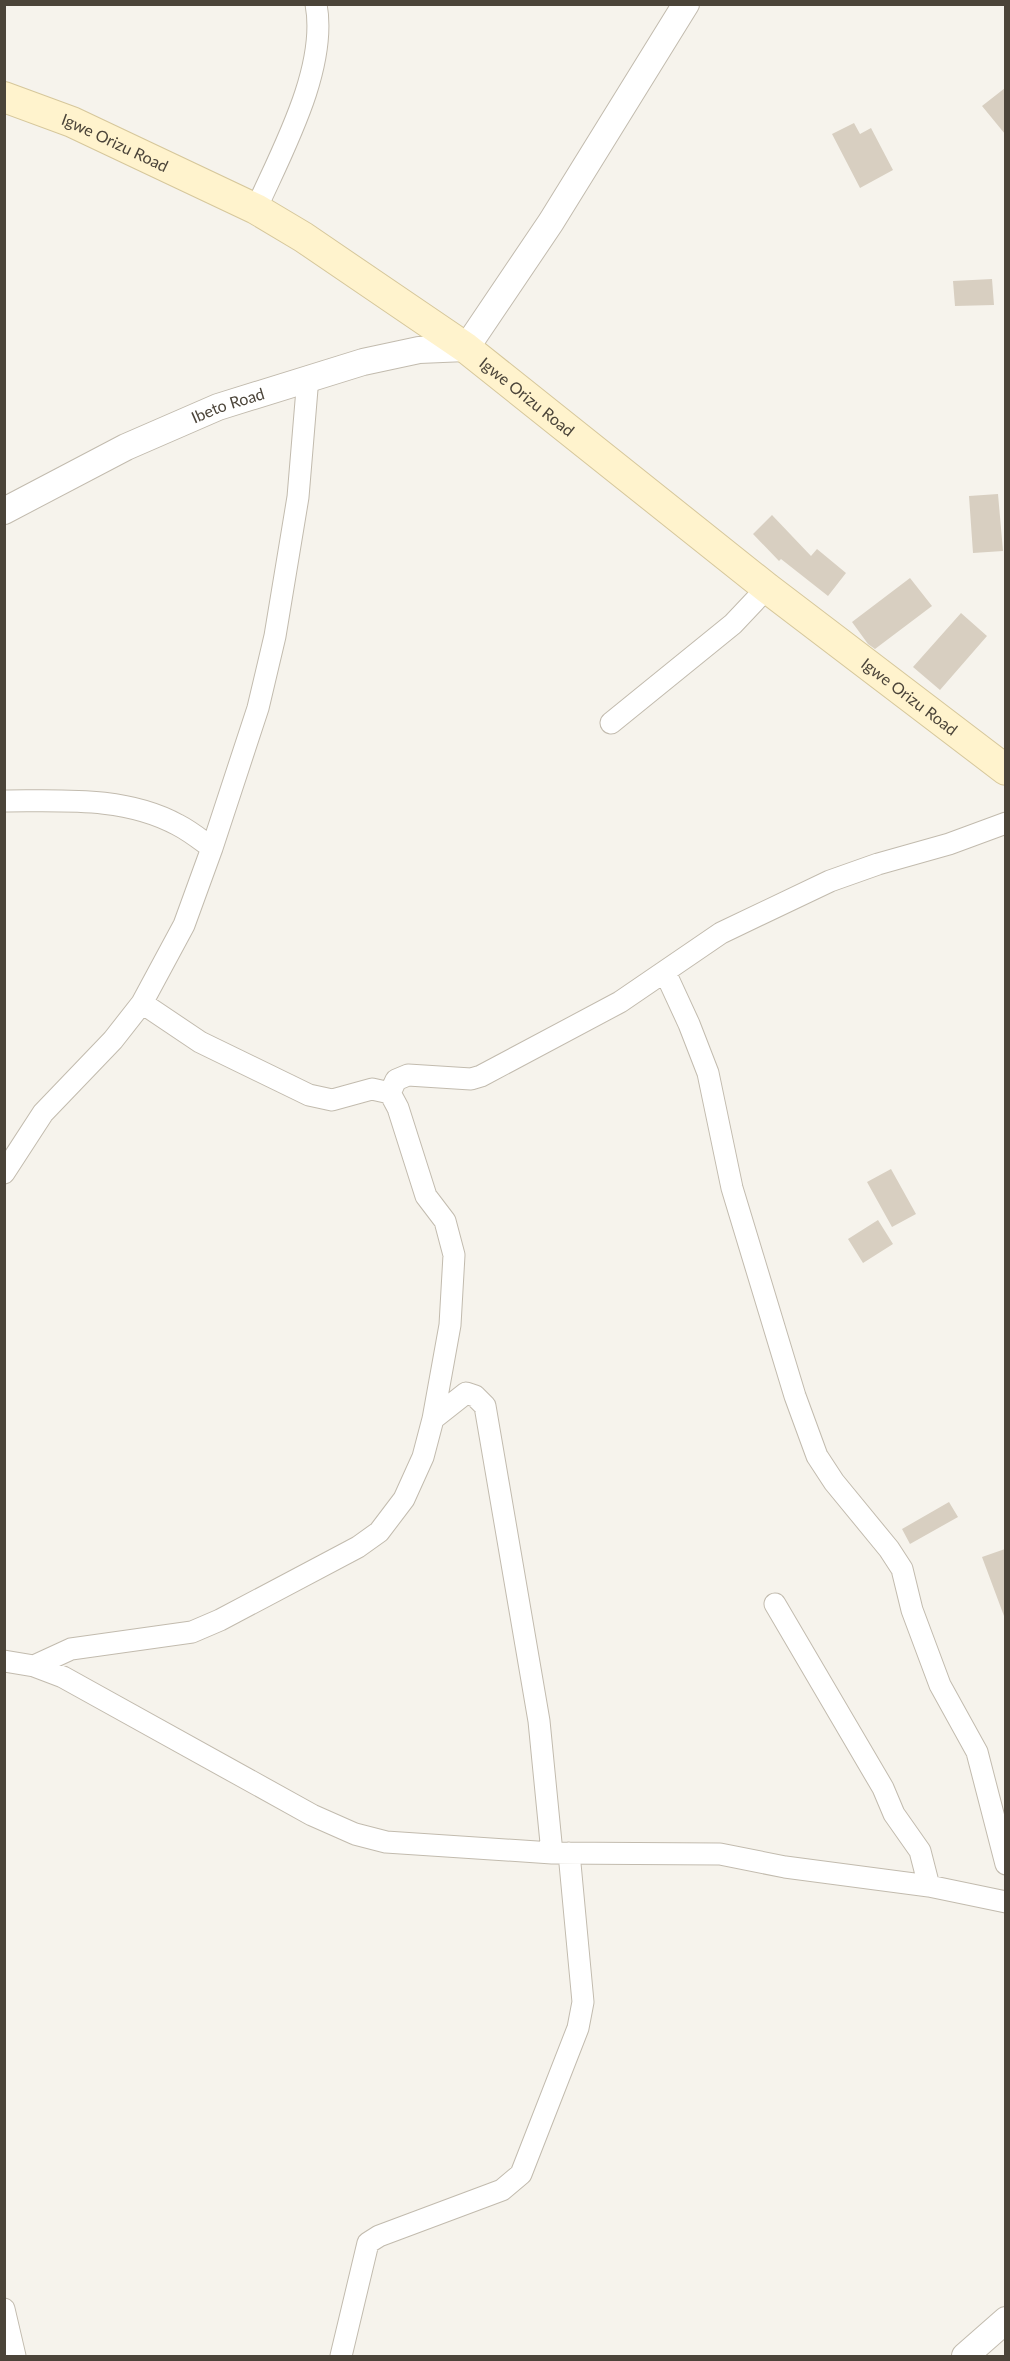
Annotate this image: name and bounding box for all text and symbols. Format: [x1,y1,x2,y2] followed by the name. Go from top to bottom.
[59,109,172,175] street label: Igwe Orizu Road
[476,353,579,440] street label: Igwe Orizu Road
[188,383,267,426] street label: Ibeto Road
[858,654,962,739] street label: Igwe Orizu Road

